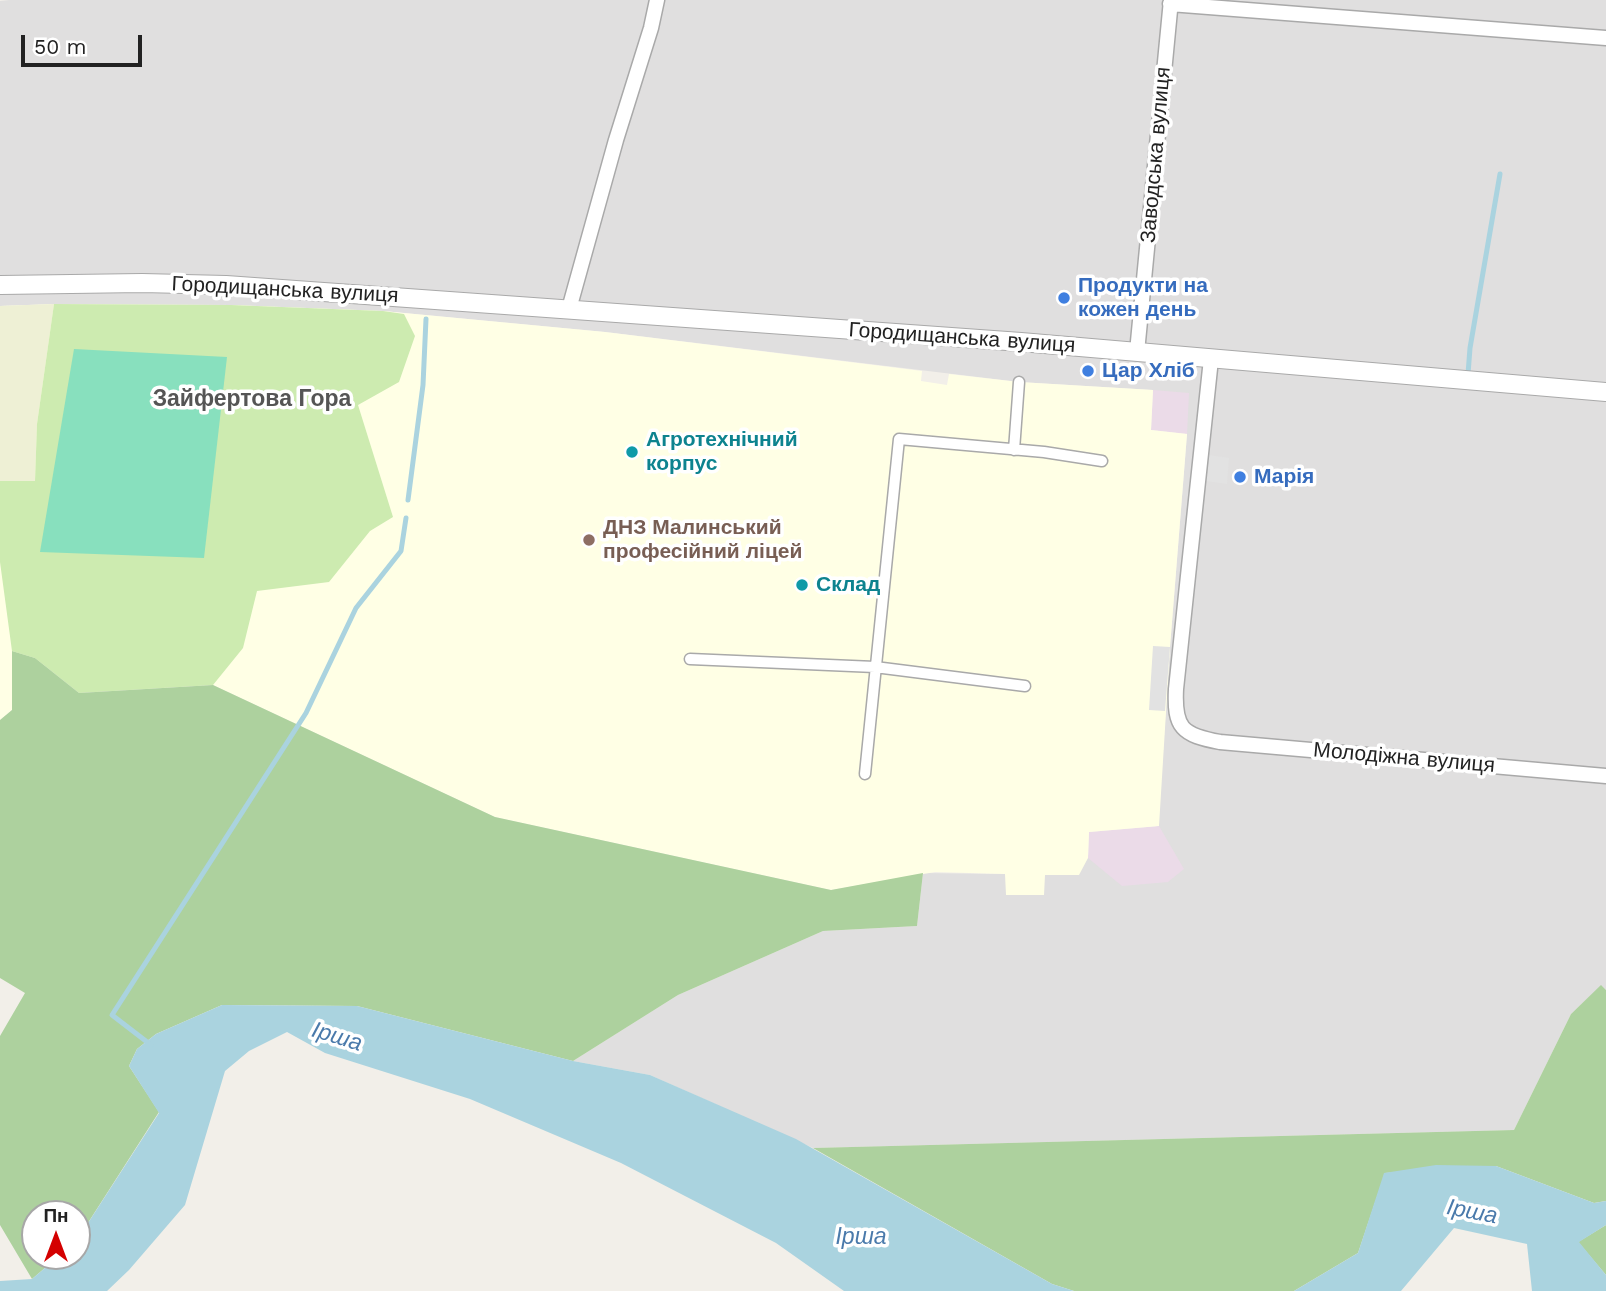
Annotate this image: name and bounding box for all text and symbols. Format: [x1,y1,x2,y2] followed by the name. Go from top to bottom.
[24,21,145,65] scale bar
[34,34,86,59] text: 50 m
[1136,66,1176,244] street label: Заводська вулиця
[171,271,399,309] street label: Городищанська вулиця
[1078,273,1208,323] place label: Продукти на кожен день
[1056,290,1072,306] marker: Продукти на кожен день
[848,318,1076,358] street label: Городищанська вулиця
[1102,358,1195,384] place label: Цар Хліб
[1080,363,1096,379] marker: Цар Хліб
[153,385,351,413] district label: Зайфертова Гора
[646,427,798,477] place label: Агротехнічний корпус
[624,444,640,460] marker: Агротехнічний корпус
[1254,464,1314,490] place label: Марія
[1232,469,1248,485] marker: Марія
[603,515,802,565] place label: ДНЗ Малинський професійний ліцей
[581,532,597,548] marker: ДНЗ Малинський професійний ліцей
[816,572,880,598] place label: Склад
[794,577,810,593] marker: Склад
[1312,738,1496,778] street label: Молодіжна вулиця
[309,1016,365,1058] water label: Ірша
[1444,1194,1500,1230] water label: Ірша
[21,1200,91,1270] north arrow
[43,1204,69,1227] text: Пн
[835,1223,887,1251] water label: Ірша

